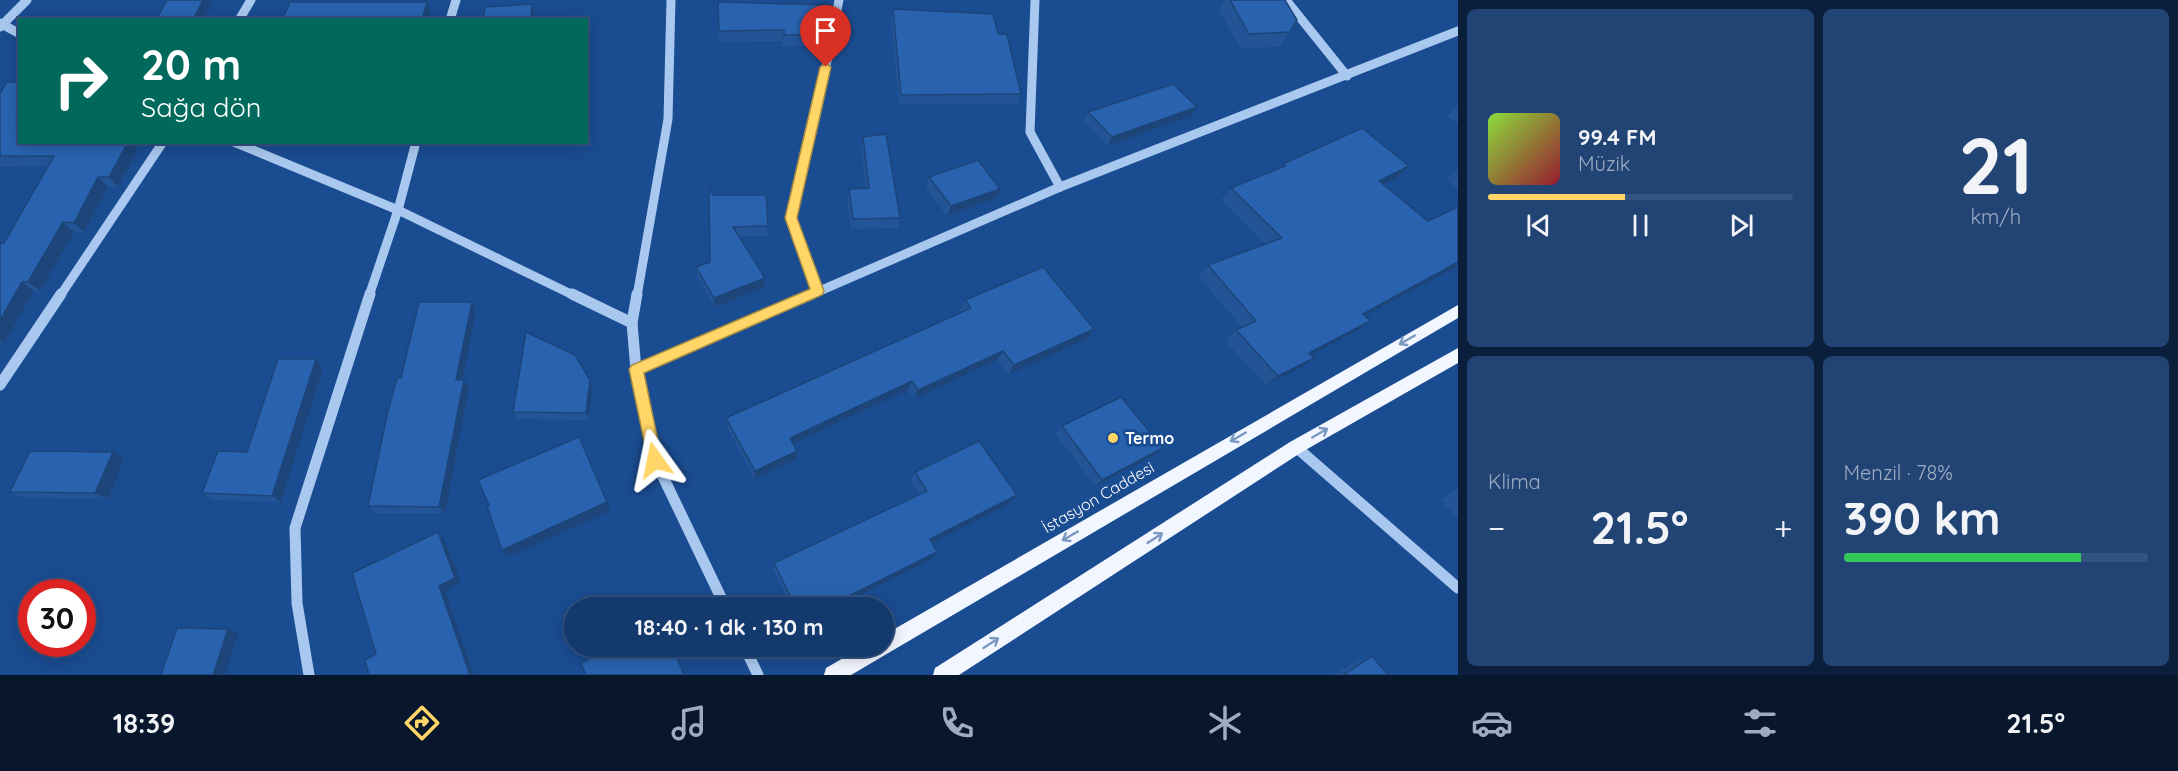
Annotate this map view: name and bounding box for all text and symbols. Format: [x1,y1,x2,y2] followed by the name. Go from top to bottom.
[800,5,851,67] pin
[809,14,842,47] icon: arrive
[141,38,241,91] text: 20 m
[42,42,120,120] icon: right
[141,90,261,124] text: Sağa dön
[1958,116,2033,214] text: 21
[1578,123,1656,151] text: 99.4 FM
[1578,151,1630,176] text: Müzik
[1970,204,2021,229] text: km/h
[1522,209,1555,242] icon: previous
[1624,209,1657,242] icon: pause
[1725,209,1758,242] icon: next
[1399,334,1416,346] one-way arrow
[1311,427,1328,439] one-way arrow
[623,428,687,492] position arrow
[1125,428,1174,448] place label: Termo
[1106,431,1120,445] marker: Termo
[1230,432,1247,444] one-way arrow
[1038,457,1158,537] street label: İstasyon Caddesi
[1844,460,1953,485] text: Menzil · 78%
[1488,469,1541,494] text: Klima
[1844,490,2001,546] text: 390 km
[1591,499,1688,555] text: 21.5°
[1488,507,1505,548] text: −
[1774,507,1792,548] text: +
[1062,530,1079,542] one-way arrow
[1146,531,1163,543] one-way arrow
[18,579,96,657] speed limit sign: 30
[635,613,823,641] text: 18:40 · 1 dk · 130 m
[982,637,999,649] one-way arrow
[401,702,443,744] icon: directions
[668,702,710,744] icon: music
[936,702,978,744] icon: phone
[1204,702,1246,744] icon: climate
[1471,702,1513,744] icon: car
[1739,702,1781,744] icon: filters
[113,706,175,740] text: 18:39
[2006,706,2065,740] text: 21.5°

